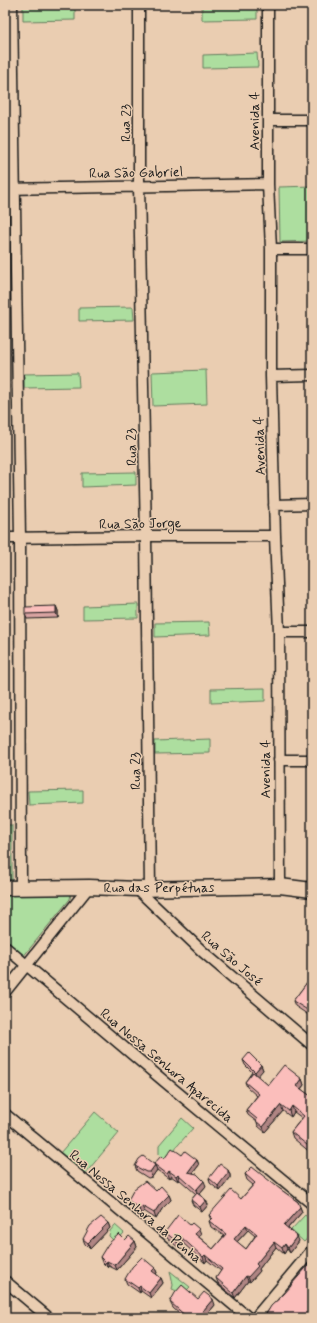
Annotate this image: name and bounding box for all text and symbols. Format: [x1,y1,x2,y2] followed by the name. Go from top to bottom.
[246,92,264,150] street label: Avenida 4
[117,104,135,142] street label: Rua 23
[89,163,183,183] street label: Rua São Gabriel
[250,416,270,476] street label: Avenida 4
[123,428,141,466] street label: Rua 23
[99,514,182,535] street label: Rua São Jorge
[257,740,275,798] street label: Avenida 4
[127,752,145,790] street label: Rua 23
[104,879,214,897] street label: Rua das Perpétuas
[197,927,266,990] street label: Rua São José
[95,1005,237,1128] street label: Rua Nossa Senhora Aparecida
[65,1146,205,1268] street label: Rua Nossa Senhora da Penha

